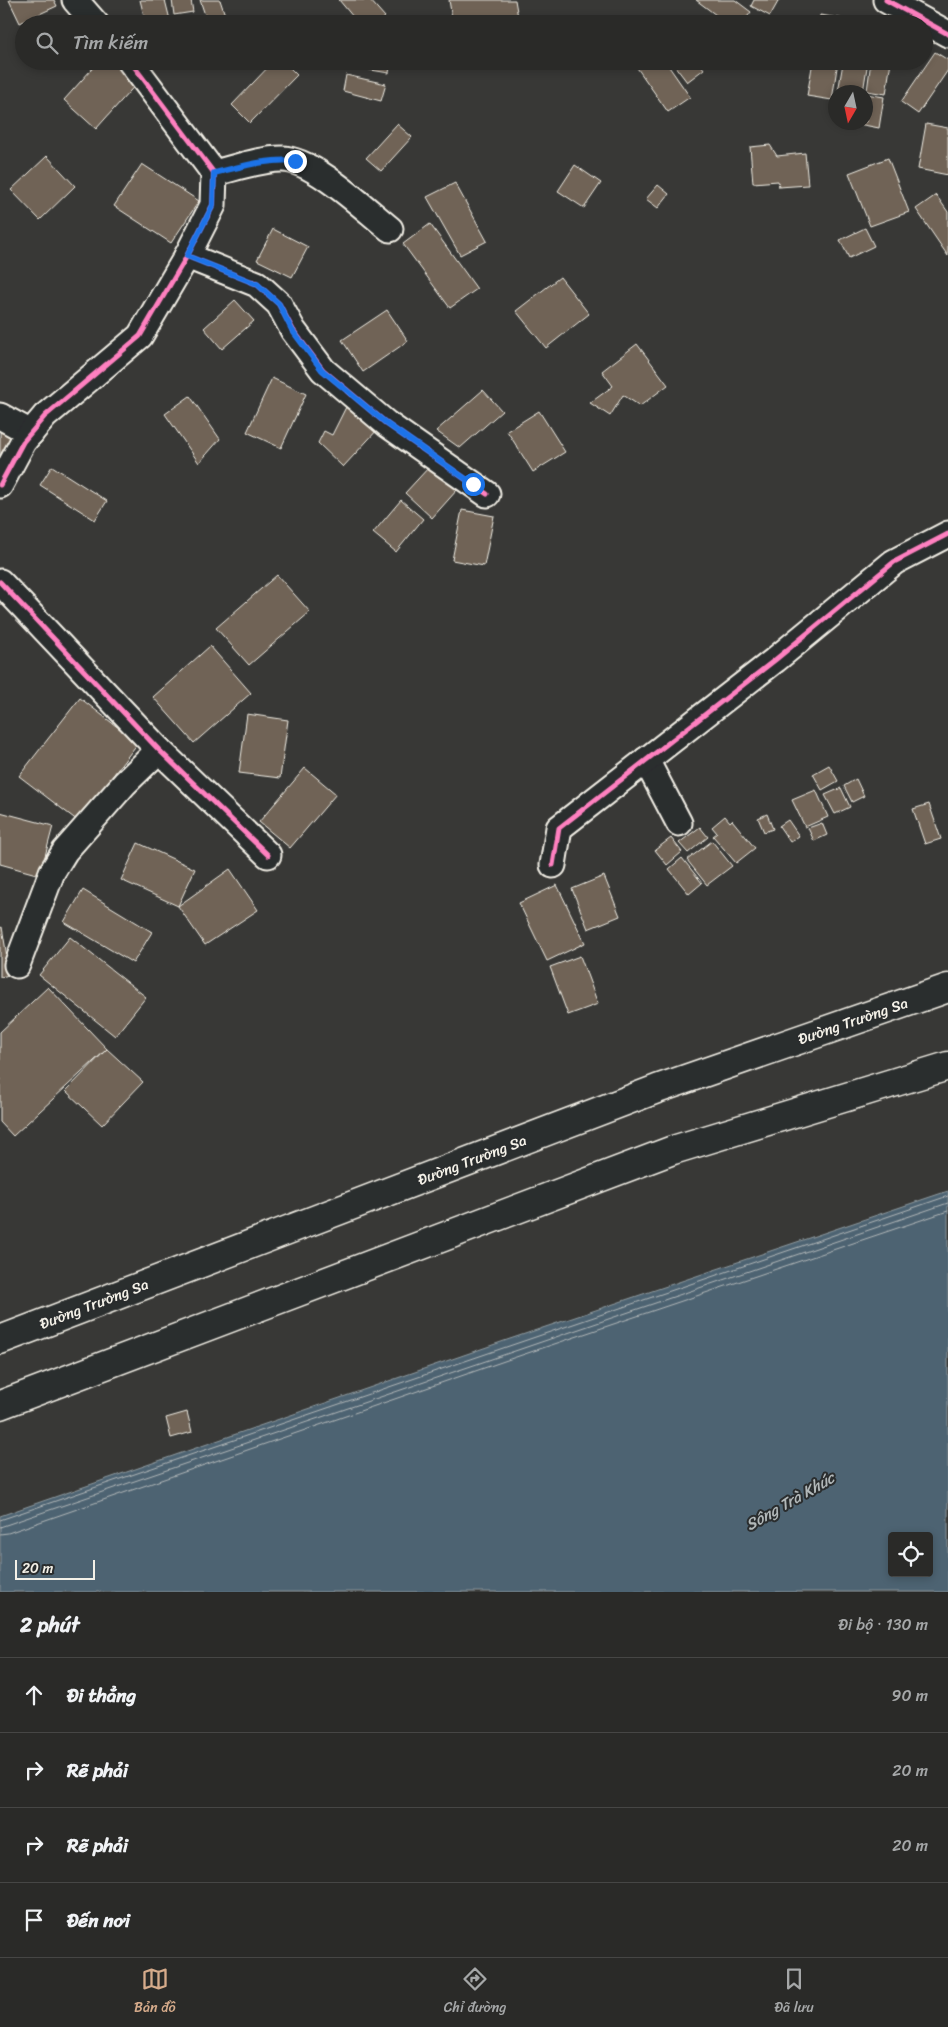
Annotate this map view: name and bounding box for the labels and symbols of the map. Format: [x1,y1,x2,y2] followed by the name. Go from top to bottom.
[828,85,873,130] north arrow
[284,150,307,173] route end
[462,473,485,496] route start
[794,990,912,1052] street label: Đường Trường Sa
[414,1127,531,1193] street label: Đường Trường Sa
[36,1271,153,1337] street label: Đường Trường Sa
[739,1463,841,1539] water label: Sông Trà Khúc
[15,1557,95,1580] scale bar

